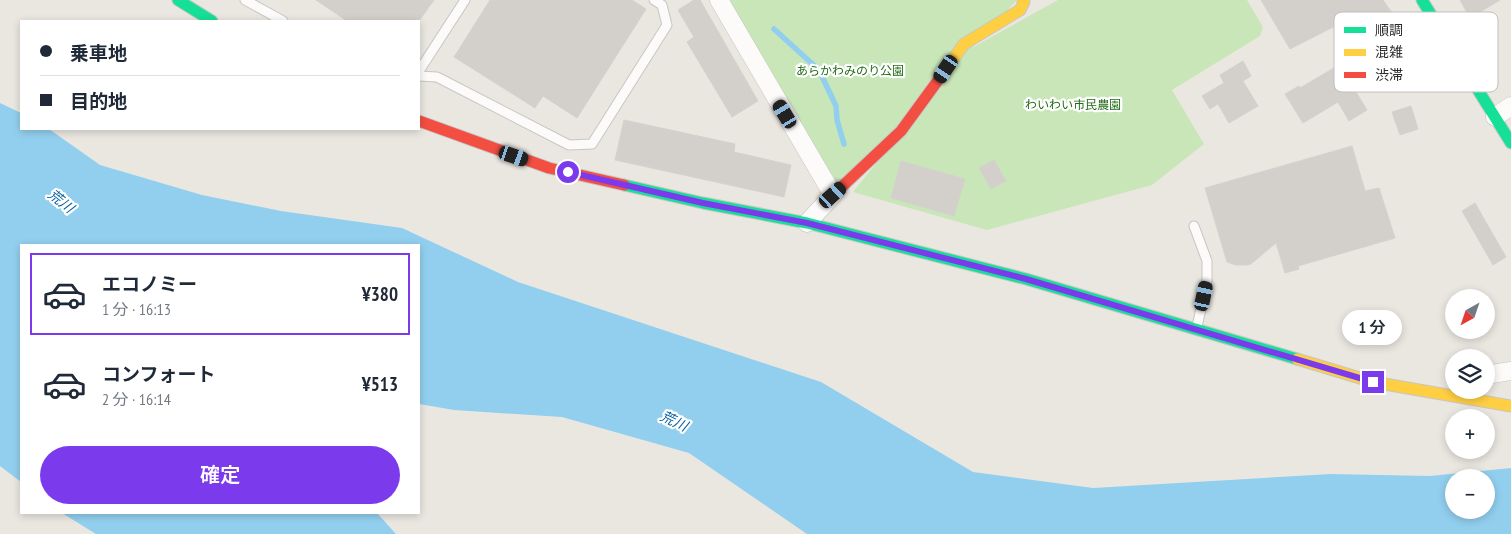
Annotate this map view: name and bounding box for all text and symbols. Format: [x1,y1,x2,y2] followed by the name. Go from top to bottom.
[1334,12,1498,92] legend
[1375,21,1403,39] text: 順調
[70,41,127,65] text: 乗車地
[1375,43,1403,61] text: 混雑
[931,52,960,86] car
[796,63,904,78] park label: あらかわみのり公園
[1375,66,1403,84] text: 渋滞
[70,89,127,113] text: 目的地
[770,97,799,131] car
[1025,97,1121,112] park label: わいわい市民農園
[497,144,530,168] car
[557,161,579,183] route start
[816,179,849,211] car
[44,185,79,218] water label: 荒川
[42,272,87,317] icon: car
[102,272,197,296] text: エコノミー
[1193,280,1214,312] car
[362,282,398,306] text: ¥380
[1445,289,1495,339] north arrow
[1445,289,1495,519] map controls
[102,299,171,319] text: 1 分 · 16:13
[1343,310,1403,344] callout: 1 分
[1359,317,1385,337] text: 1 分
[1445,349,1495,399] button: layers
[42,362,87,407] icon: car
[102,362,215,386] text: コンフォート
[1362,371,1384,393] route end
[362,372,398,396] text: ¥513
[102,389,171,409] text: 2 分 · 16:14
[658,407,692,436] water label: 荒川
[1445,409,1495,459] button: +
[40,446,400,504] button: 確定
[1445,469,1495,519] button: −

